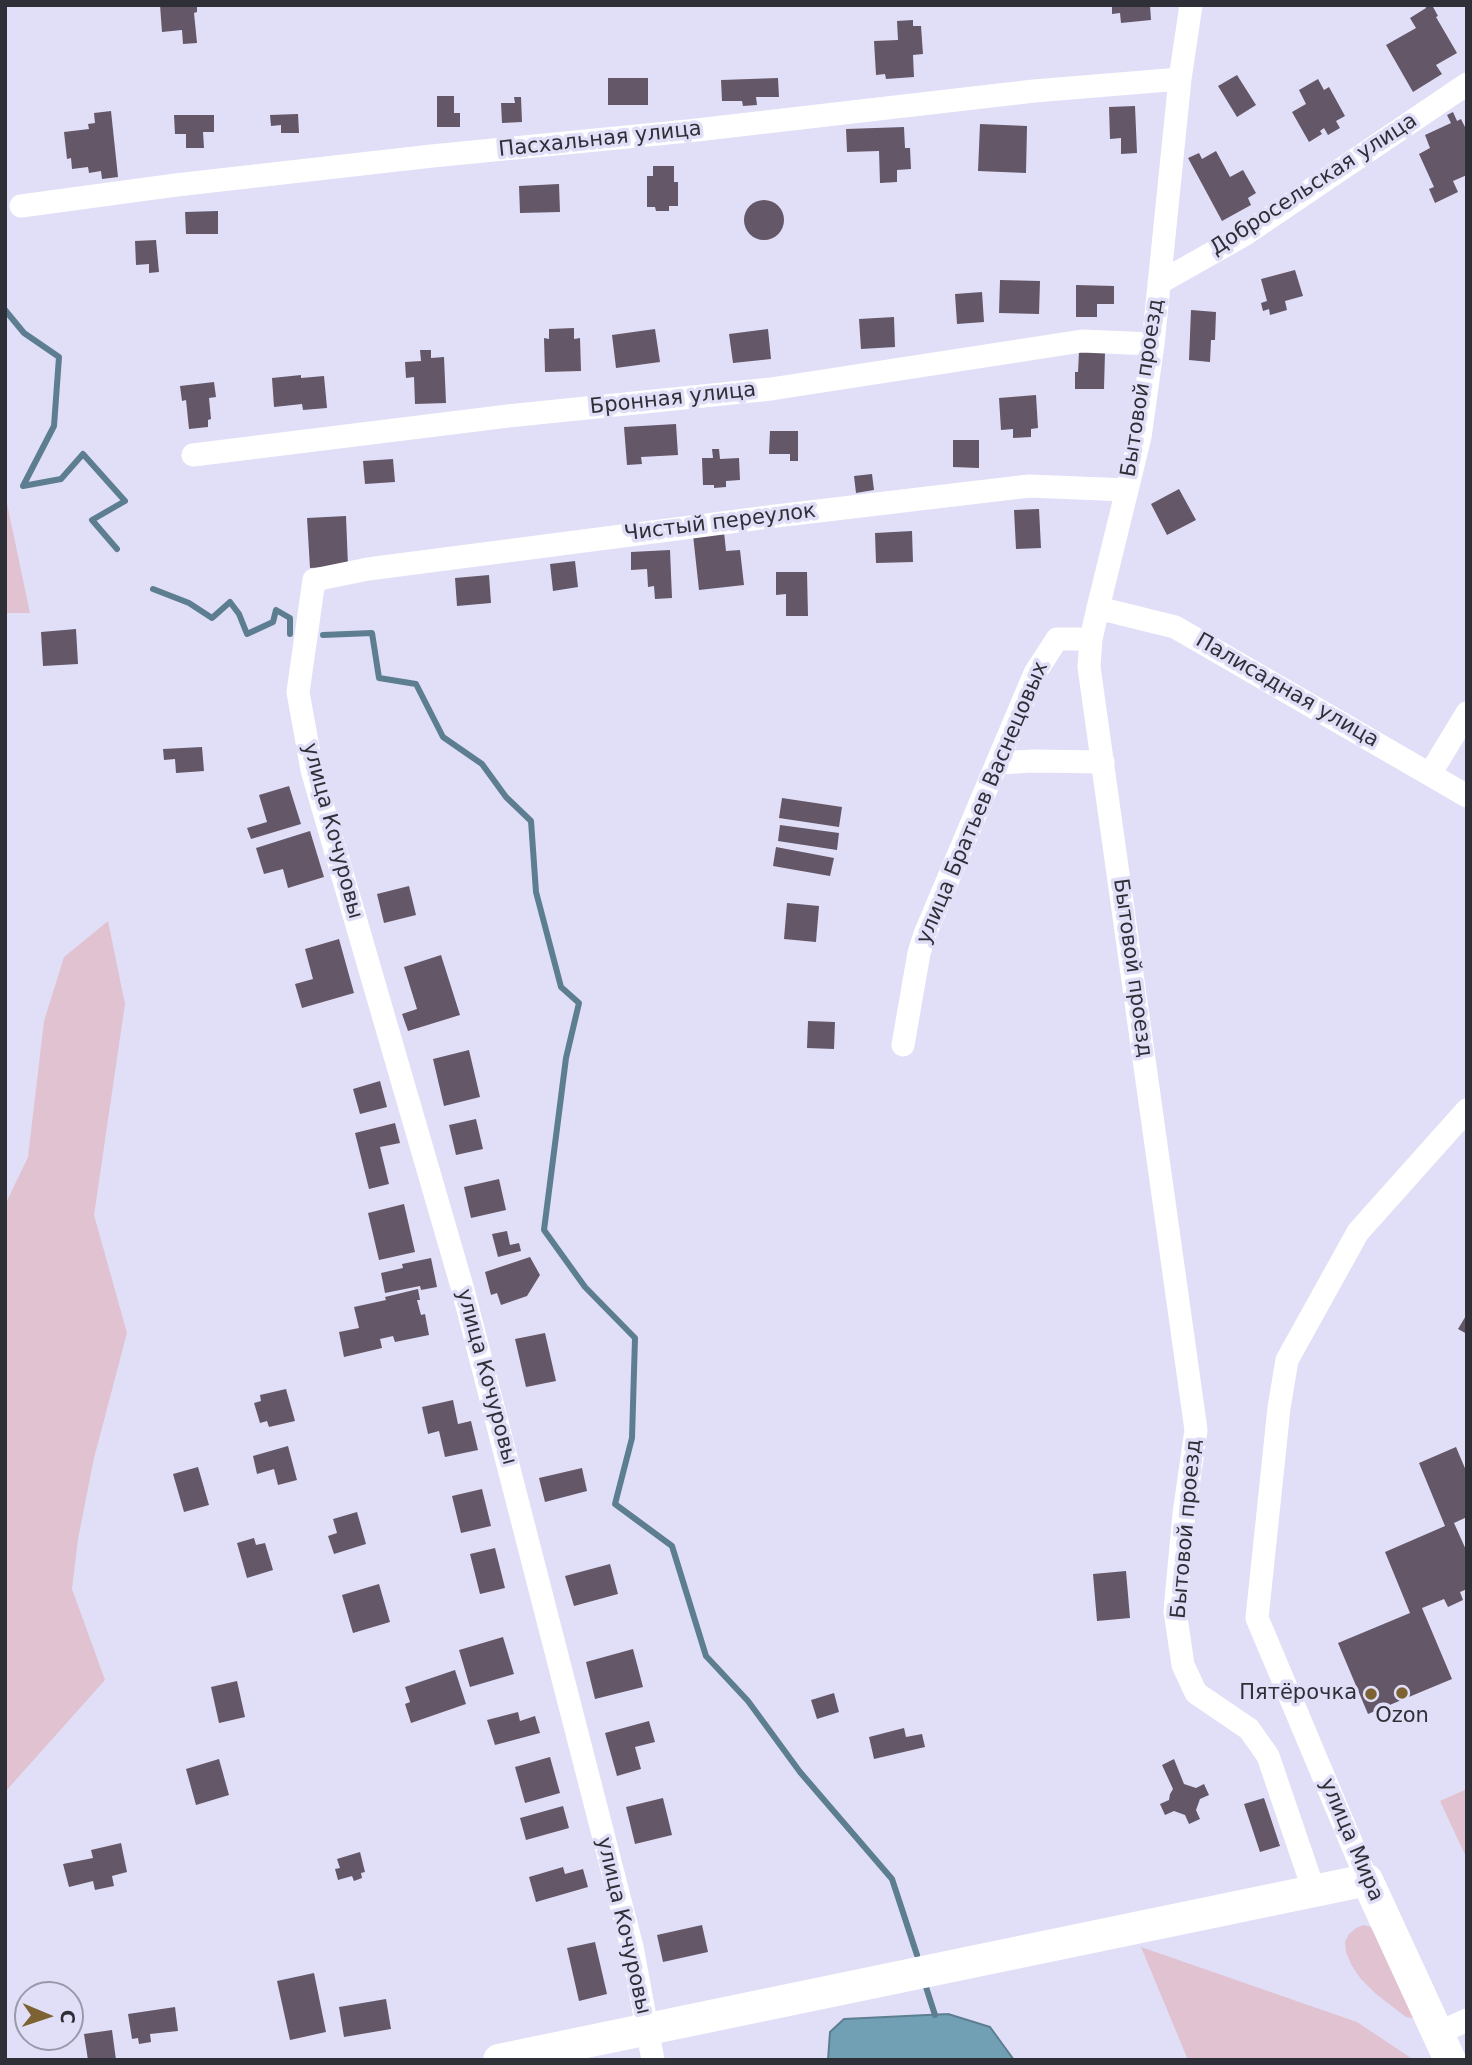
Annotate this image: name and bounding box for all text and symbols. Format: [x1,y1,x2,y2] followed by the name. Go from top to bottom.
[1206,109,1422,261] street label: Добросельская улица
[497,117,703,163] street label: Пасхальная улица
[1116,297,1170,479] street label: Бытовой проезд
[589,378,757,420] street label: Бронная улица
[623,499,817,547] street label: Чистый переулок
[1191,628,1383,754] street label: Палисадная улица
[912,658,1054,948] street label: улица Братьев Васнецовых
[296,740,368,922] street label: улица Кочуровы
[1107,877,1157,1059] street label: Бытовой проезд
[450,1286,522,1468] street label: улица Кочуровы
[1167,1438,1207,1620] street label: Бытовой проезд
[1239,1681,1357,1707] place label: Пятёрочка
[1394,1685,1410,1701] marker: Ozon
[1363,1686,1379,1702] marker: Пятёрочка
[1375,1704,1429,1730] place label: Ozon
[1314,1775,1388,1905] street label: улица Мира
[590,1835,656,2017] street label: улица Кочуровы
[14,1981,84,2051] north arrow
[57,2009,79,2024] text: С

